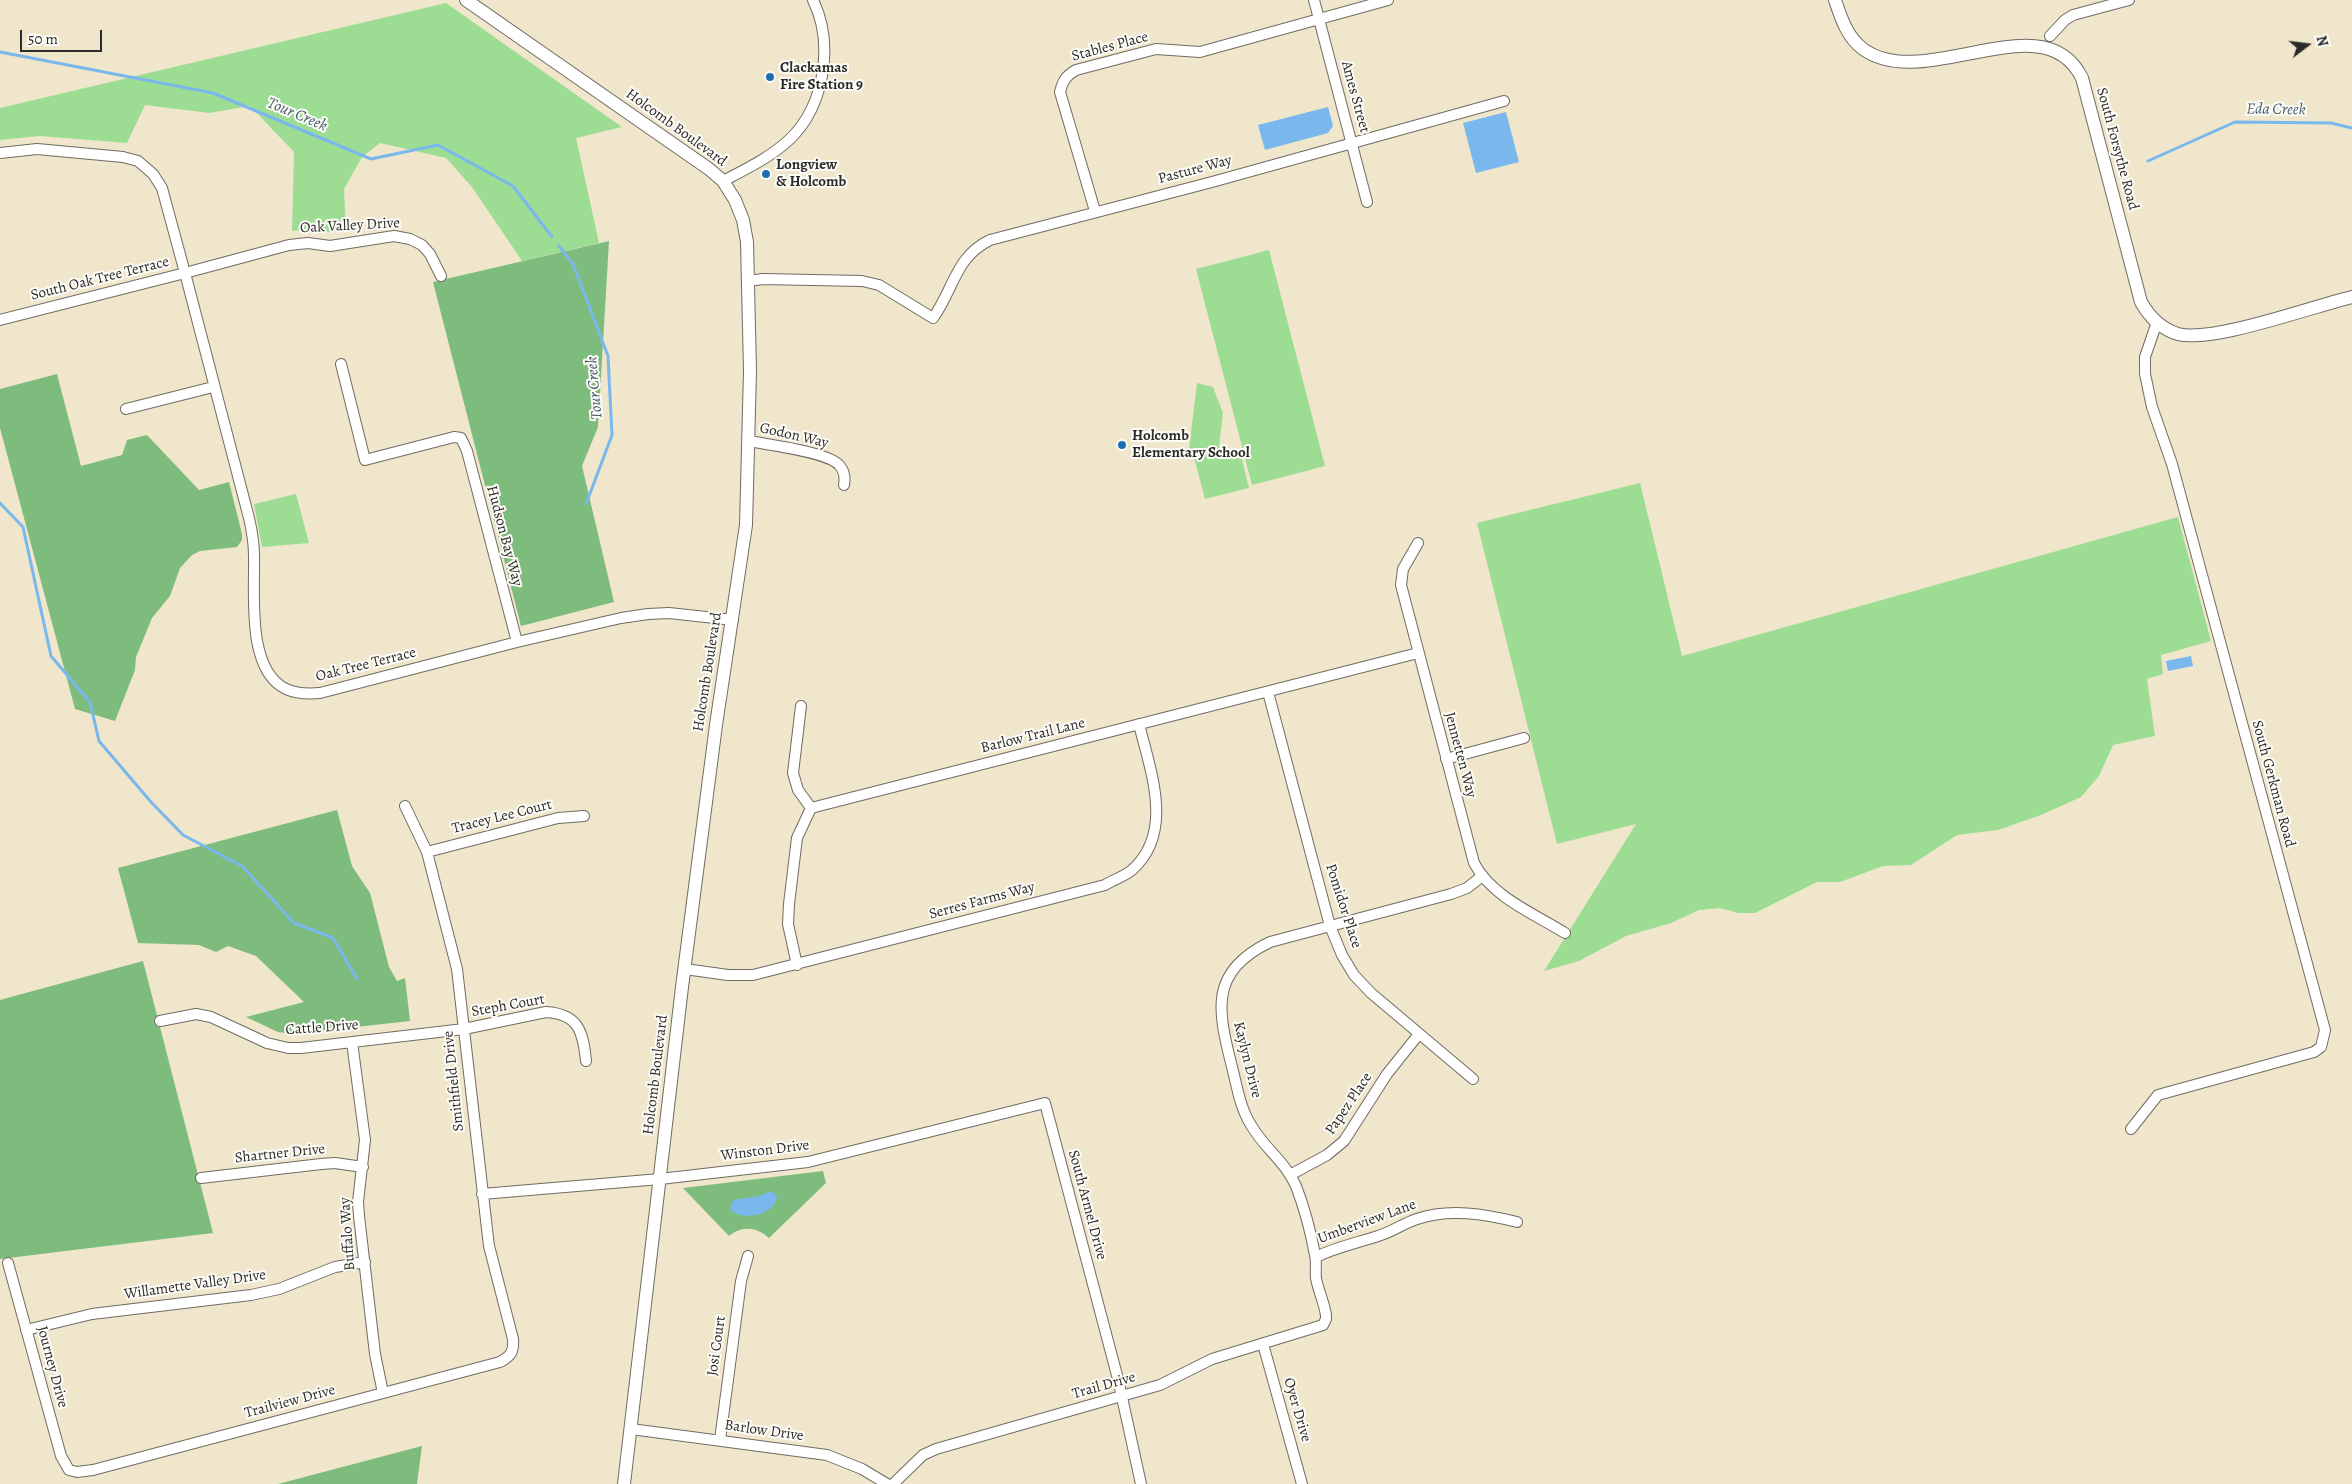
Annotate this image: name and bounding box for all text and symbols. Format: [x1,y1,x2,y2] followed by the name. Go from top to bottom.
[22,20,105,52] scale bar
[2282,20,2332,70] north arrow
[1070,28,1150,66] street label: Stables Place
[28,29,58,49] text: 50 m
[2311,34,2332,48] text: N
[780,59,863,94] place label: Clackamas Fire Station 9
[1337,59,1373,135] street label: Ames Street
[764,71,776,83] marker: Clackamas Fire Station 9
[622,85,730,171] street label: Holcomb Boulevard
[2092,86,2142,212] street label: South Forsythe Road
[264,94,330,136] water label: Tour Creek
[2246,100,2306,120] water label: Eda Creek
[1156,152,1234,188] street label: Pasture Way
[776,156,846,191] place label: Longview & Holcomb
[760,168,772,180] marker: Longview & Holcomb
[300,214,400,238] street label: Oak Valley Drive
[29,253,171,305] street label: South Oak Tree Terrace
[583,356,607,420] water label: Tour Creek
[758,419,830,453] street label: Godon Way
[1132,427,1250,462] place label: Holcomb Elementary School
[1116,439,1128,451] marker: Holcomb Elementary School
[482,484,526,588] street label: Hudson Bay Way
[690,611,726,733] street label: Holcomb Boulevard
[314,644,418,686] street label: Oak Tree Terrace
[1440,710,1480,800] street label: Jennetten Way
[979,714,1087,758] street label: Barlow Trail Lane
[2247,719,2299,849] street label: South Gerkman Road
[450,796,554,838] street label: Tracey Lee Court
[1321,861,1365,951] street label: Pomidor Place
[927,878,1037,924] street label: Serres Farms Way
[470,991,546,1021] street label: Steph Court
[640,1014,672,1136] street label: Holcomb Boulevard
[285,1016,359,1040] street label: Cattle Drive
[1229,1020,1265,1100] street label: Kaylyn Drive
[440,1030,468,1132] street label: Smithfield Drive
[1322,1069,1376,1139] street label: Papez Place
[720,1137,810,1165] street label: Winston Drive
[234,1140,326,1168] street label: Shartner Drive
[1064,1148,1110,1262] street label: South Armel Drive
[1315,1196,1419,1248] street label: Umberview Lane
[336,1197,360,1271] street label: Buffalo Way
[123,1266,267,1304] street label: Willamette Valley Drive
[704,1315,730,1377] street label: Josi Court
[32,1324,72,1410] street label: Journey Drive
[1070,1368,1138,1404] street label: Trail Drive
[1279,1376,1315,1444] street label: Oyer Drive
[243,1381,337,1423] street label: Trailview Drive
[723,1417,805,1445] street label: Barlow Drive

